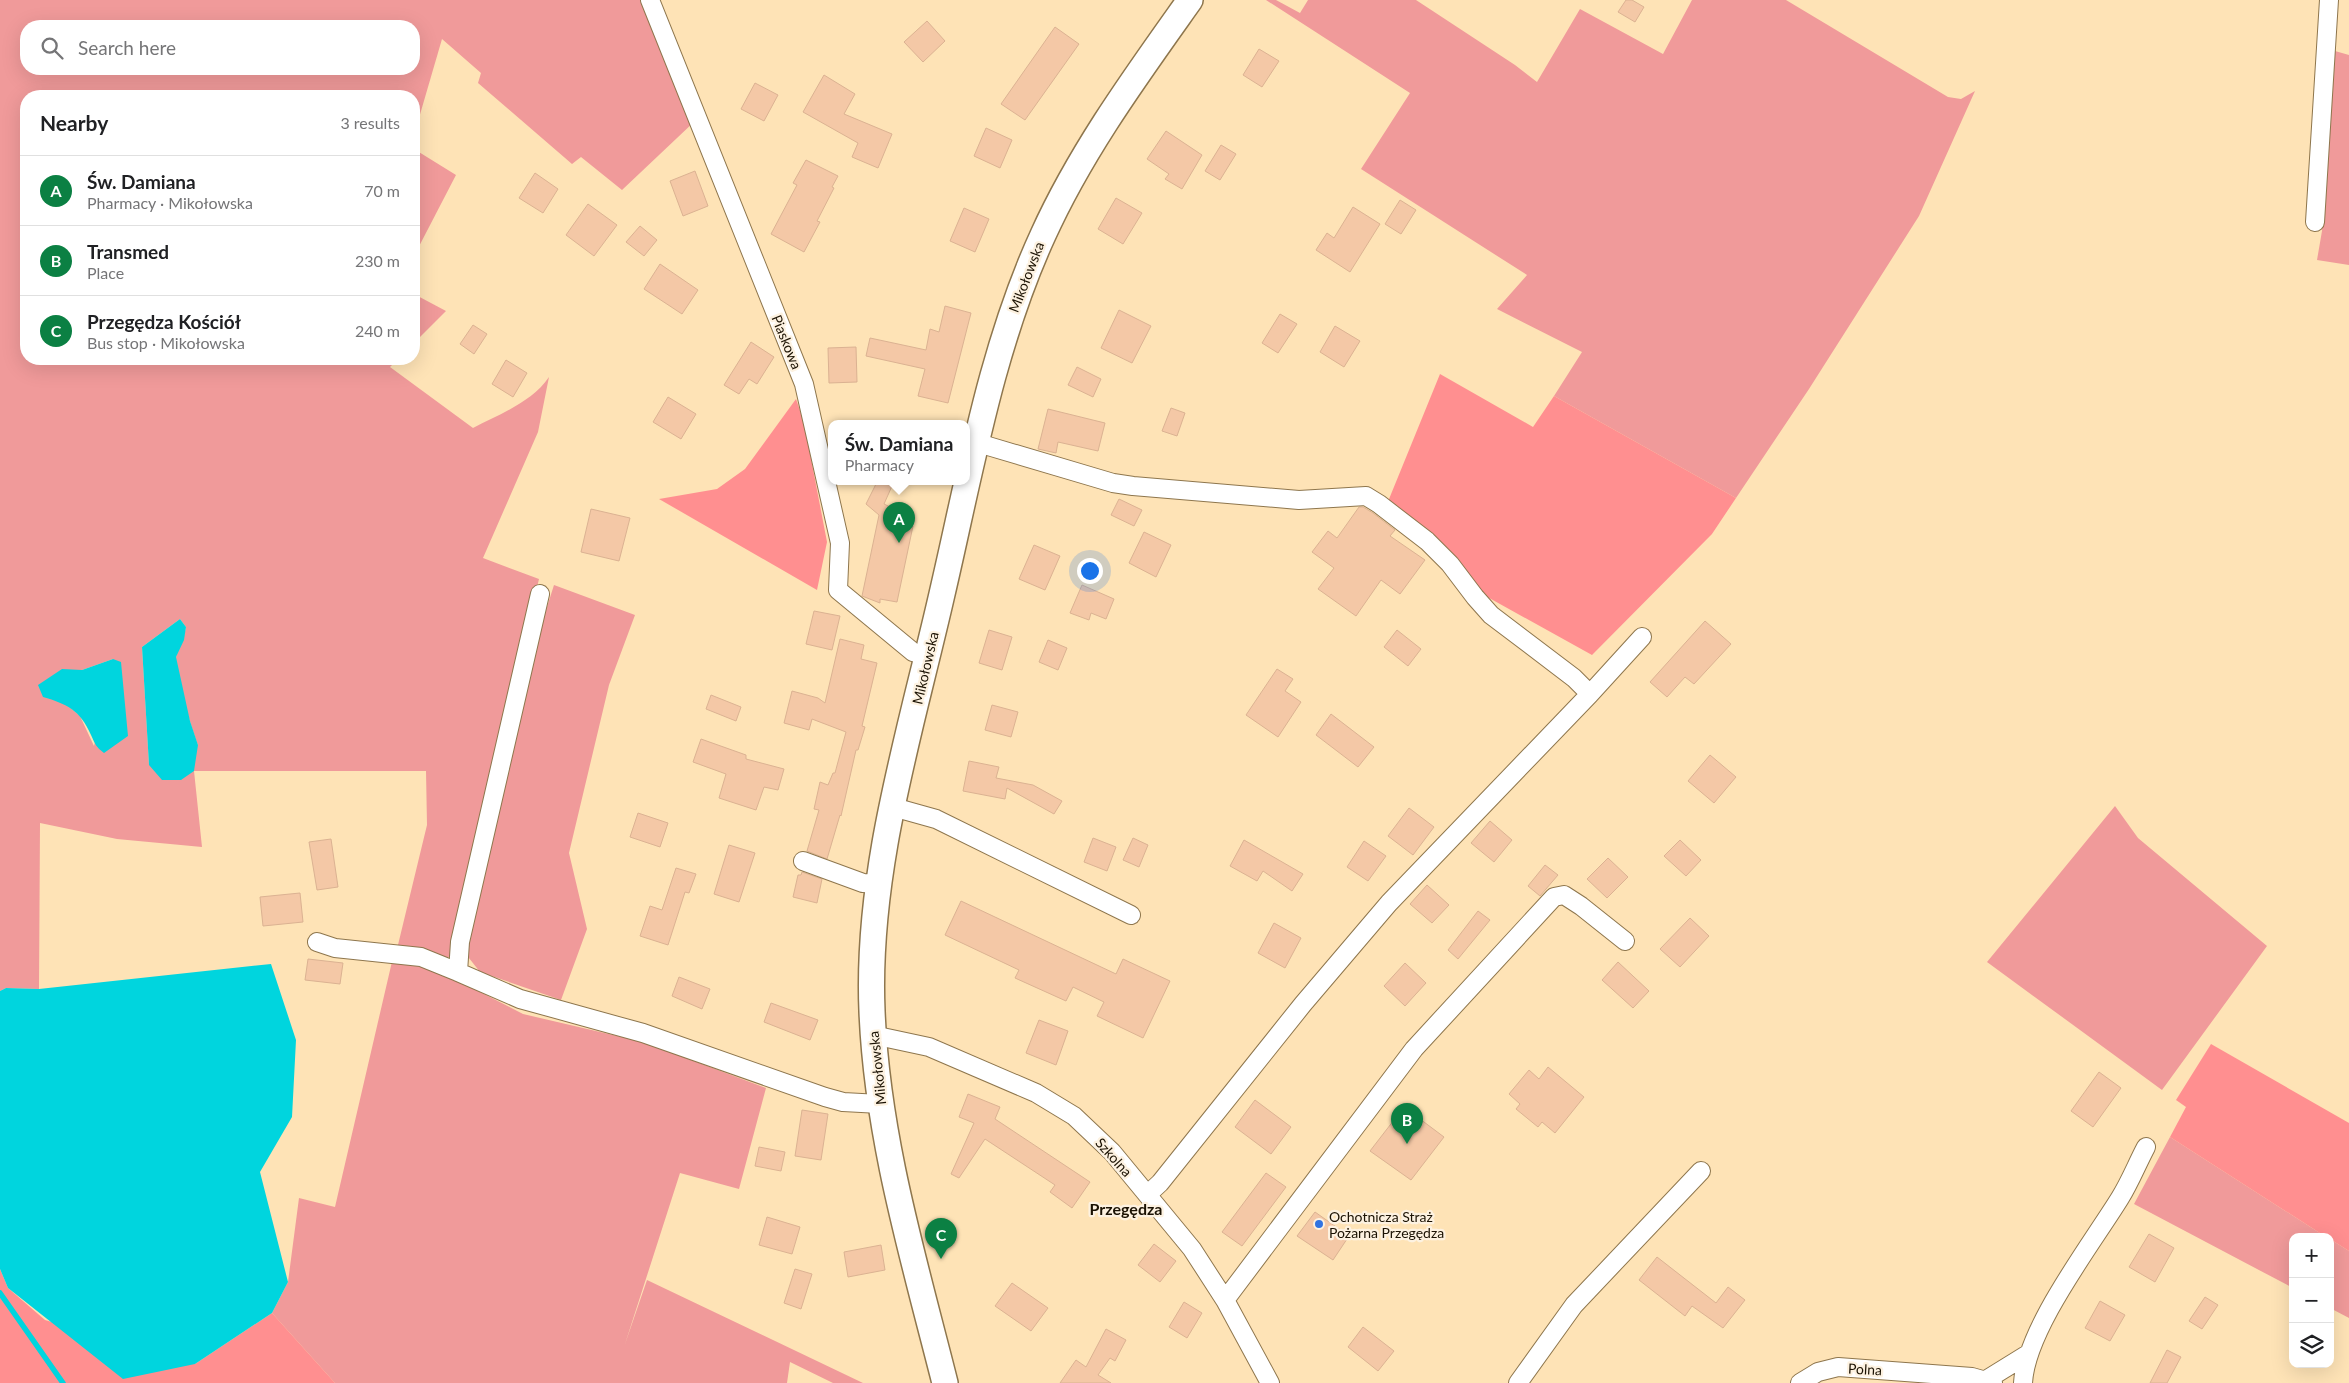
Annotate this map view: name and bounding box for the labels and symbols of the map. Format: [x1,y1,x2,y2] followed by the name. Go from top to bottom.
[1005,239,1047,315] street label: Mikołowska
[768,312,806,372] street label: Piaskowa
[883,502,915,543] pin: A
[1077,558,1103,584] your location
[908,630,942,706] street label: Mikołowska
[865,1030,889,1106] street label: Mikołowska
[1391,1103,1423,1144] pin: B
[1092,1134,1136,1180] street label: Szkolna
[1090,1199,1162,1218] district label: Przegędza
[1329,1208,1444,1241] place label: Ochotnicza Straż Pożarna Przegędza
[925,1218,957,1259] pin: C
[1313,1218,1325,1230] marker: Ochotnicza Straż Pożarna Przegędza
[1848,1360,1882,1378] street label: Polna

